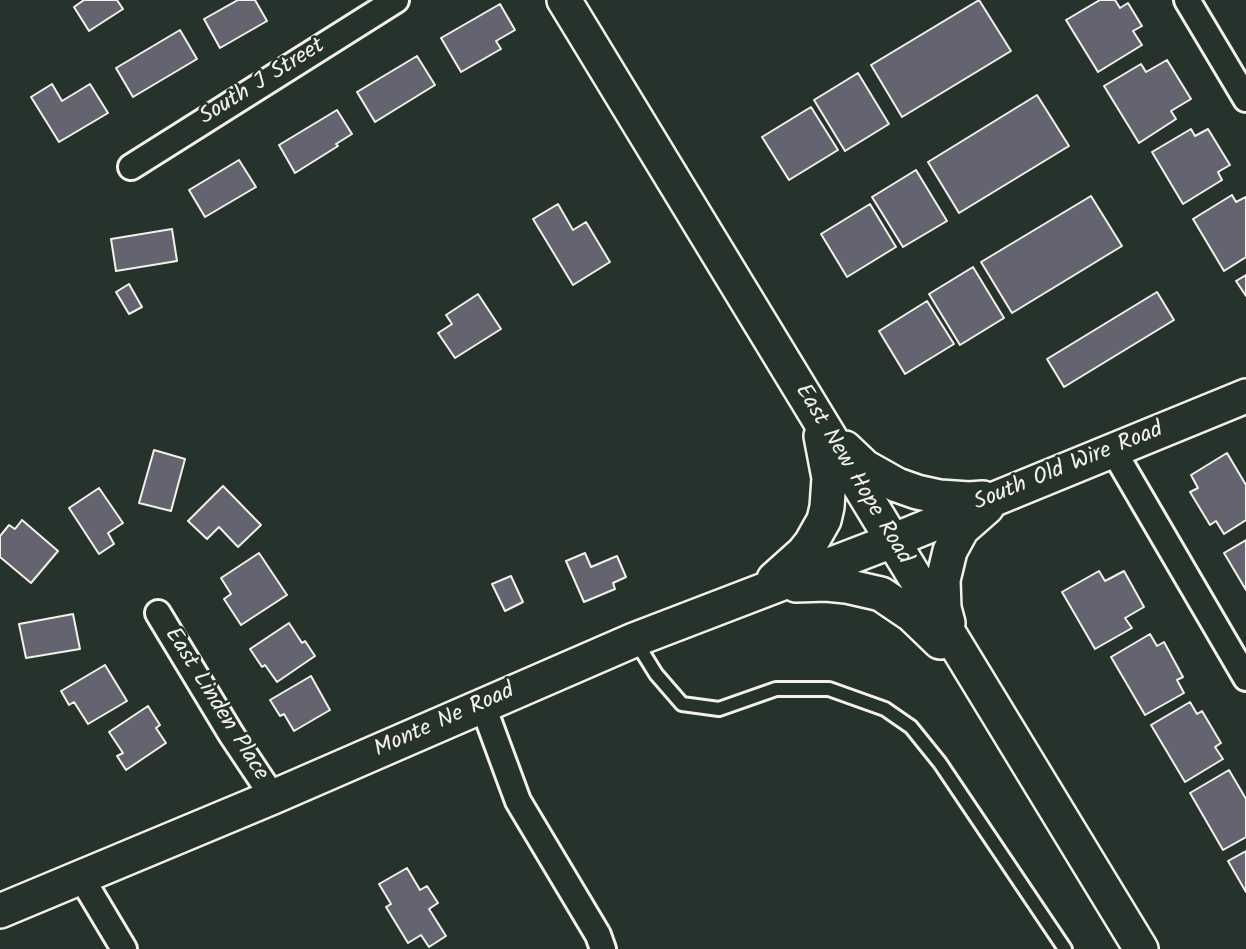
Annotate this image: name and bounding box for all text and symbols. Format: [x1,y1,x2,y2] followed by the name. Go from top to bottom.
[195,34,331,132] street label: South J Street
[787,380,917,570] street label: East New Hope Road
[970,417,1168,519] street label: South Old Wire Road
[157,623,273,787] street label: East Linden Place
[371,679,519,765] street label: Monte Ne Road

